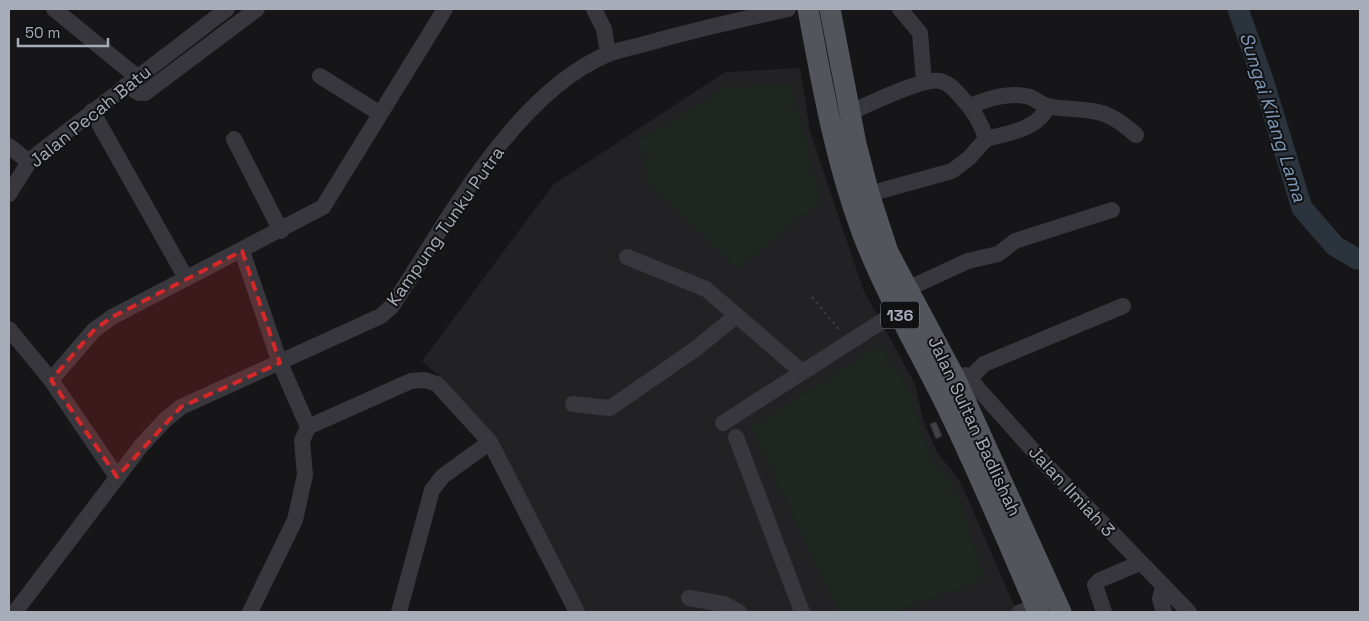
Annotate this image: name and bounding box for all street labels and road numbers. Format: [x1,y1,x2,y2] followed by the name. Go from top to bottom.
[25,60,155,172] street label: Jalan Pecah Batu
[381,142,509,310] street label: Kampung Tunku Putra
[881,302,919,328] road number: 136
[923,332,1027,520] street label: Jalan Sultan Badlishah
[1024,441,1120,541] street label: Jalan Ilmiah 3

